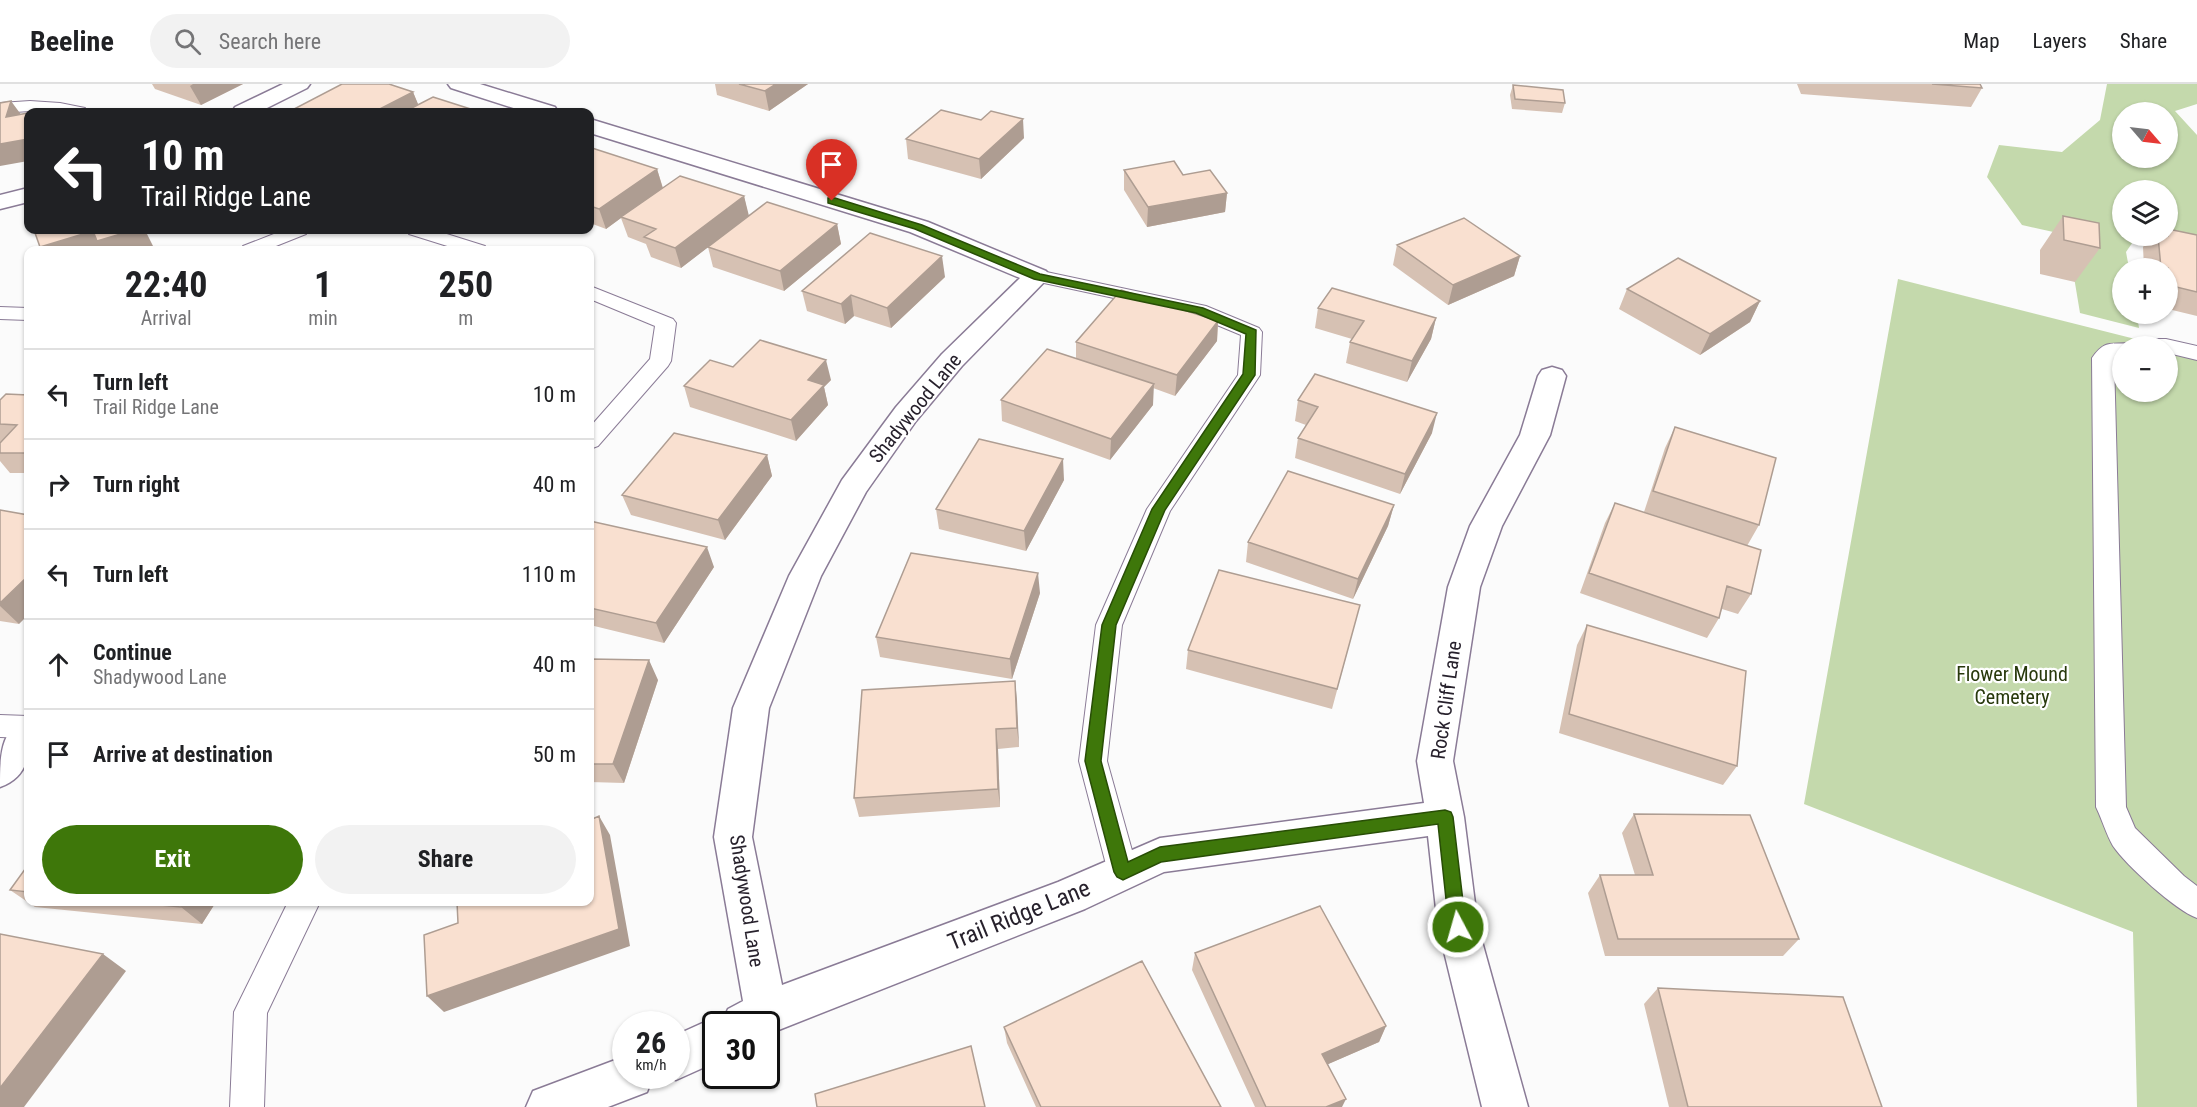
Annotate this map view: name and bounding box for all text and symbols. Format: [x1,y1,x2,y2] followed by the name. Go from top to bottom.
[150,14,570,68] search box
[30,25,114,58] text: Beeline
[171,25,204,58] icon: search
[219,29,321,54] text: Search here
[1963,29,2000,53] text: Map
[2033,29,2087,53] text: Layers
[2120,29,2167,53] text: Share
[2112,102,2178,168] north arrow
[2112,102,2178,402] map controls
[141,131,224,180] text: 10 m
[42,132,120,210] icon: left
[806,139,857,201] pin
[815,148,848,181] icon: arrive
[2112,180,2178,246] button: layers
[141,181,311,213] text: Trail Ridge Lane
[2112,258,2178,324] button: +
[125,264,207,306] text: 22:40
[314,264,332,306] text: 1
[439,264,493,306] text: 250
[141,306,192,330] text: Arrival
[308,306,338,330] text: min
[458,306,473,330] text: m
[2112,336,2178,402] button: −
[864,349,966,467] street label: Shadywood Lane
[93,370,168,395] text: Turn left
[42,378,75,411] icon: left
[533,382,576,407] text: 10 m
[93,395,219,419] text: Trail Ridge Lane
[42,468,75,501] icon: right
[93,472,180,497] text: Turn right
[533,472,576,497] text: 40 m
[42,558,75,591] icon: left
[93,562,168,587] text: Turn left
[522,562,576,587] text: 110 m
[1426,639,1466,761] street label: Rock Cliff Lane
[93,640,172,665] text: Continue
[42,648,75,681] icon: ahead
[533,652,576,677] text: 40 m
[1956,662,2068,709] park label: Flower Mound Cemetery
[93,665,227,689] text: Shadywood Lane
[42,738,75,771] icon: arrive
[93,742,273,767] text: Arrive at destination
[533,742,576,767] text: 50 m
[42,825,303,894] button: Exit
[315,825,576,894] button: Share
[725,833,769,969] street label: Shadywood Lane
[944,874,1094,956] street label: Trail Ridge Lane
[1426,895,1490,959] position arrow
[702,1011,780,1089] speed limit sign: 30
[636,1025,666,1060] text: 26
[636,1056,666,1074] text: km/h

